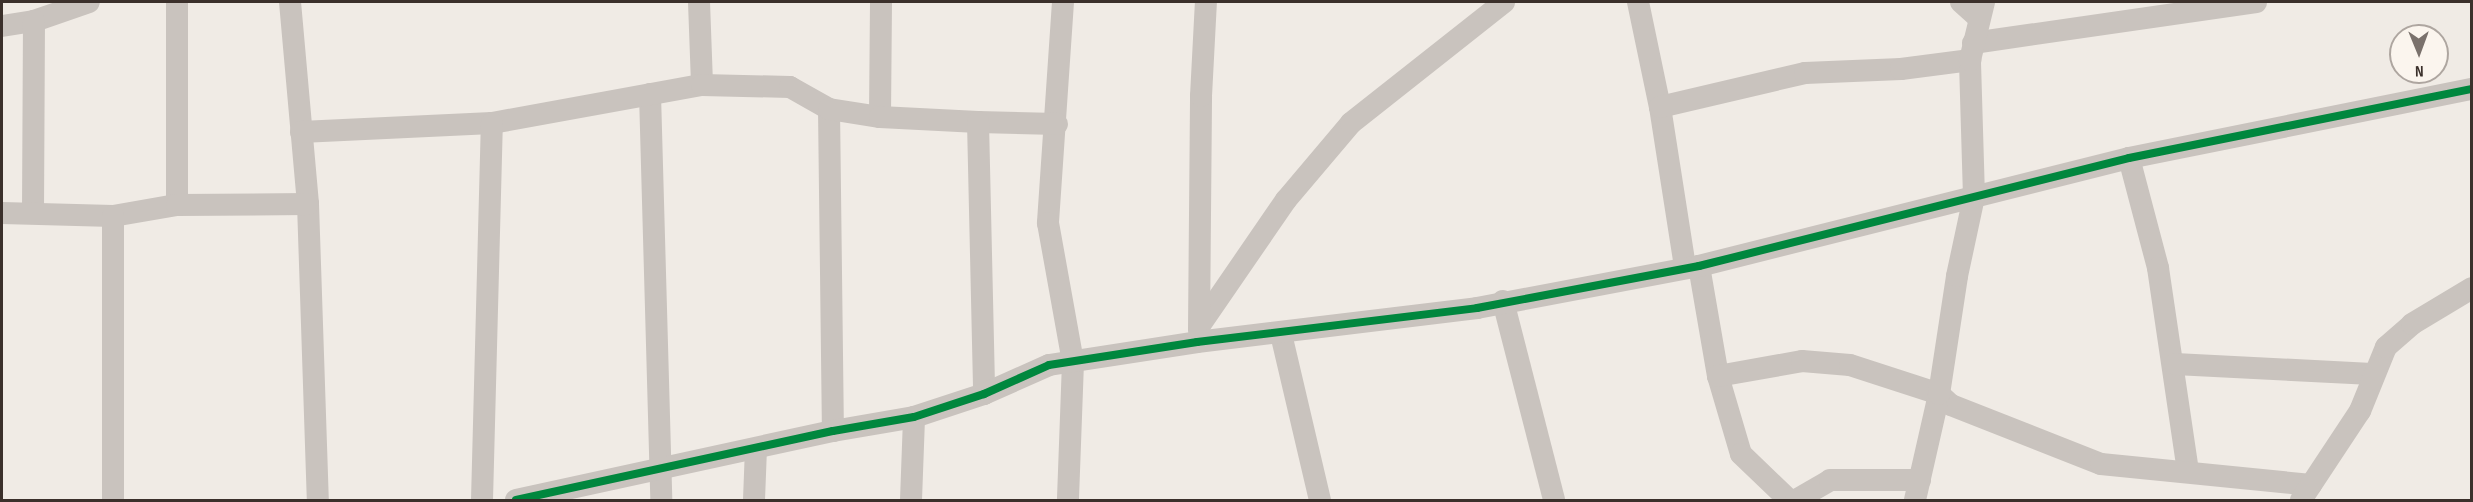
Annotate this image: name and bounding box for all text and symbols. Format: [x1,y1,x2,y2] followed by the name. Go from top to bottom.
[2389,24,2449,84] north arrow
[2415,61,2424,80] text: N

